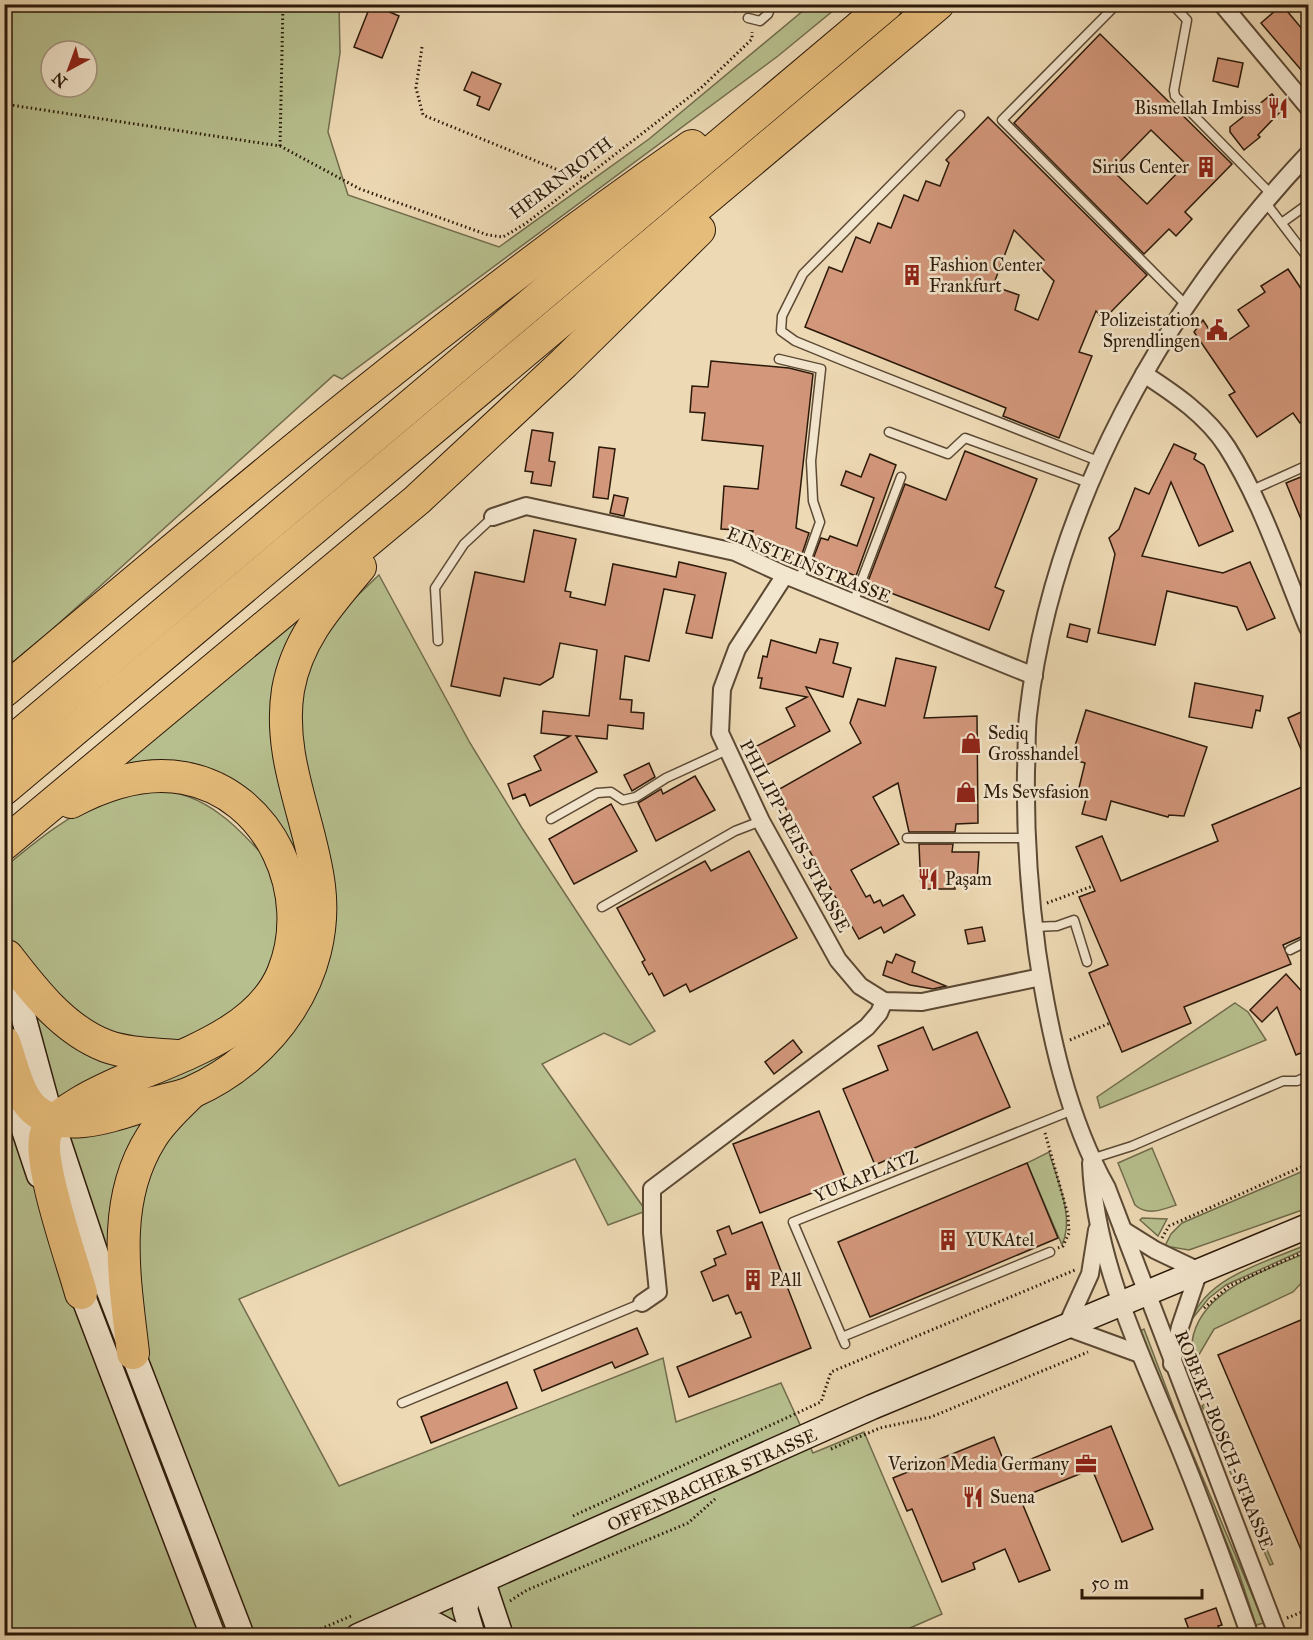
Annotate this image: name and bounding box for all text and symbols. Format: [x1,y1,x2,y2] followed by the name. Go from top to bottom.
[39,39,99,99] north arrow
[48,68,71,92] text: N
[1266,96,1290,120] restaurant icon: Bismellah Imbiss
[1134,97,1261,119] place label: Bismellah Imbiss
[505,132,617,224] street label: HERRNROTH
[1194,155,1218,179] building icon: Sirius Center
[1092,156,1189,178] place label: Sirius Center
[929,254,1042,297] place label: Fashion Center Frankfurt
[900,263,924,287] building icon: Fashion Center Frankfurt
[1100,309,1200,353] place label: Polizeistation Sprendlingen
[1205,318,1229,342] public building icon: Polizeistation Sprendlingen
[724,522,894,608] street label: EINSTEINSTRASSE
[988,722,1079,765] place label: Sediq Grosshandel
[959,731,983,755] shop icon: Sediq Grosshandel
[735,736,855,936] street label: PHILIPP-REIS-STRASSE
[954,780,978,804] shop icon: Ms Sevsfasion
[983,781,1089,803] place label: Ms Sevsfasion
[916,867,940,891] restaurant icon: Paşam
[945,868,992,890] place label: Paşam
[811,1145,921,1207] street label: YUKAPLATZ
[936,1228,960,1252] building icon: YUKAtel
[965,1229,1034,1251] place label: YUKAtel
[741,1268,765,1292] building icon: PAll
[770,1269,802,1291] place label: PAll
[1170,1327,1278,1553] street label: ROBERT-BOSCH-STRASSE
[604,1424,820,1536] street label: OFFENBACHER STRASSE
[1074,1452,1098,1476] office icon: Verizon Media Germany
[887,1453,1070,1475] place label: Verizon Media Germany
[961,1485,985,1509] restaurant icon: Suena
[990,1486,1035,1508] place label: Suena
[1082,1562,1202,1600] scale bar
[1091,1572,1129,1594] text: 50 m

